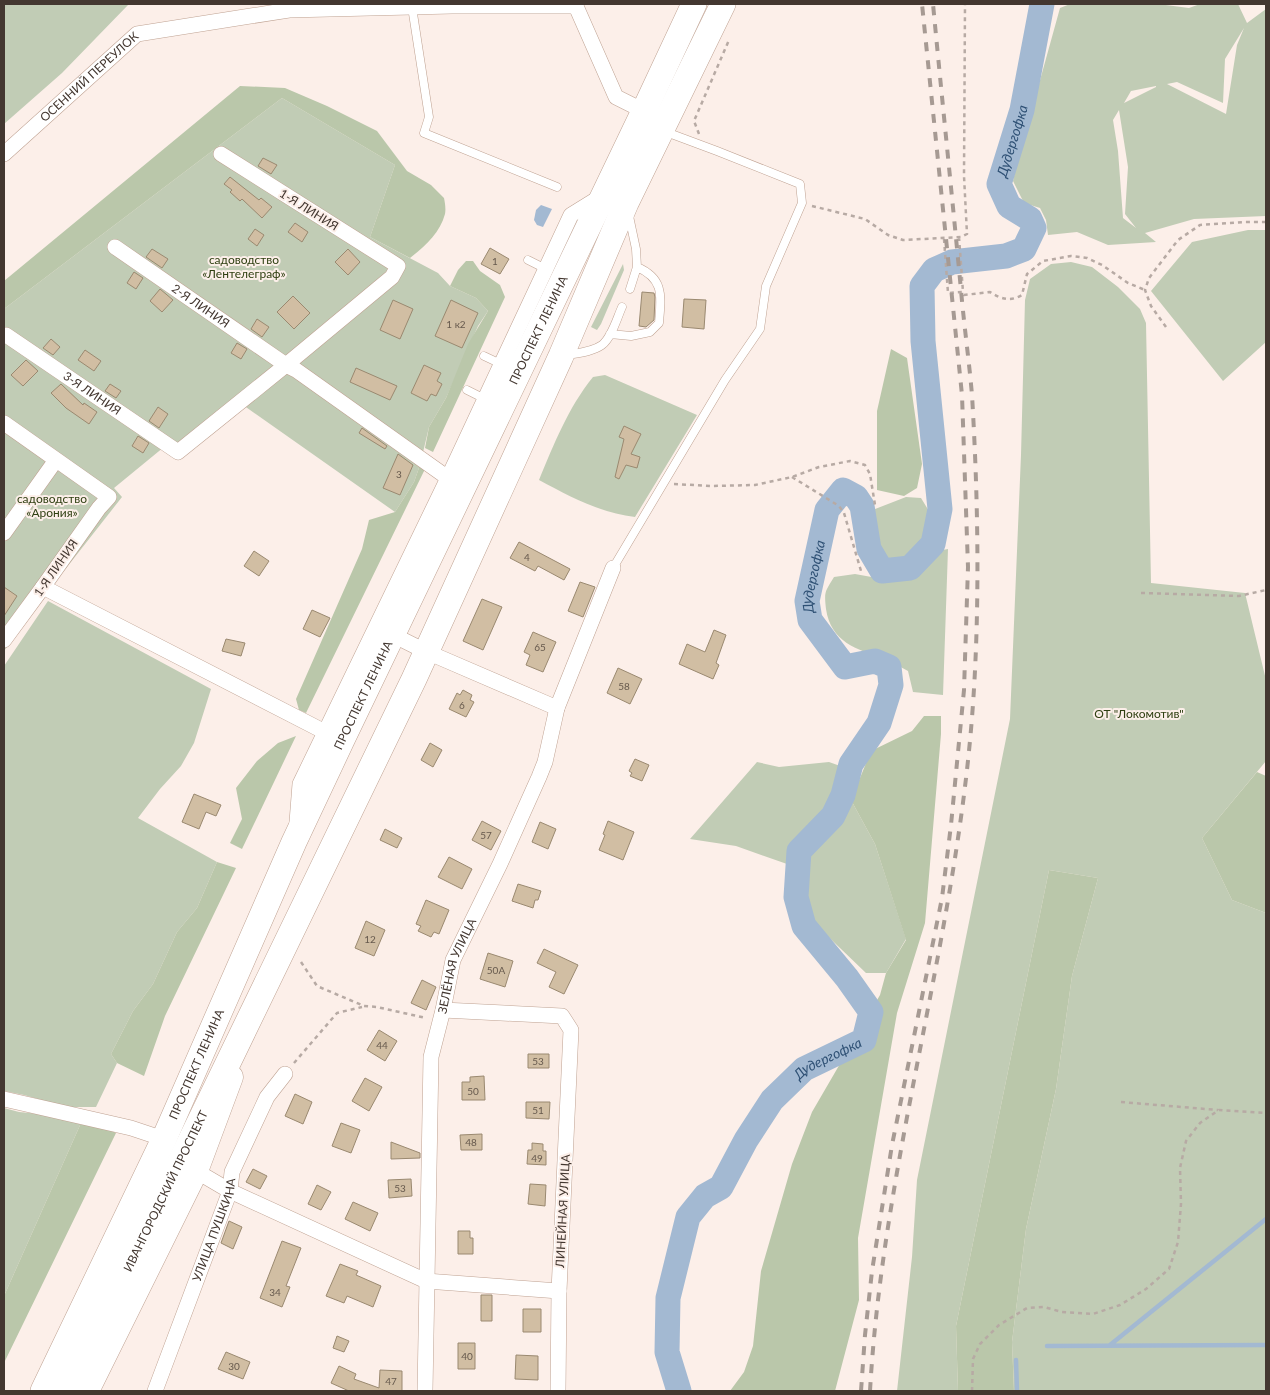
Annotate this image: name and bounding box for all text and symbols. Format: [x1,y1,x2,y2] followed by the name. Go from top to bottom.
[37,28,141,125] street label: ОСЕННИЙ ПЕРЕУЛОК
[992,104,1031,180] water label: Дудергофка
[277,186,342,234] street label: 1-Я ЛИНИЯ
[202,252,286,281] park label: садоводство «Лентелеграф»
[492,255,498,267] house number: 1
[506,272,571,387] street label: ПРОСПЕКТ ЛЕНИНА
[169,281,233,331] street label: 2-Я ЛИНИЯ
[446,318,466,330] house number: 1 к2
[60,368,124,418] street label: 3-Я ЛИНИЯ
[396,468,402,480] house number: 3
[17,491,87,520] park label: садоводство «Арония»
[30,536,81,599] street label: 1-Я ЛИНИЯ
[798,539,828,616] water label: Дудергофка
[524,551,530,563] house number: 4
[331,637,396,752] street label: ПРОСПЕКТ ЛЕНИНА
[534,641,546,653] house number: 65
[618,680,630,692] house number: 58
[459,699,465,711] house number: 6
[1094,706,1184,721] park label: ОТ "Локомотив"
[480,829,492,841] house number: 57
[434,915,480,1015] street label: ЗЕЛЁНАЯ УЛИЦА
[364,933,376,945] house number: 12
[487,964,505,976] house number: 50А
[165,1006,227,1122] street label: ПРОСПЕКТ ЛЕНИНА
[789,1033,864,1083] water label: Дудергофка
[376,1039,388,1051] house number: 44
[532,1055,544,1067] house number: 53
[467,1085,479,1097] house number: 50
[532,1104,544,1116] house number: 51
[120,1108,211,1274] street label: ИВАНГОРОДСКИЙ ПРОСПЕКТ
[465,1136,477,1148] house number: 48
[531,1152,543,1164] house number: 49
[552,1153,573,1269] street label: ЛИНЕЙНАЯ УЛИЦА
[189,1176,238,1283] street label: УЛИЦА ПУШКИНА
[394,1182,406,1194] house number: 53
[269,1286,281,1298] house number: 34
[461,1350,473,1362] house number: 40
[228,1360,240,1372] house number: 30
[385,1375,397,1387] house number: 47

